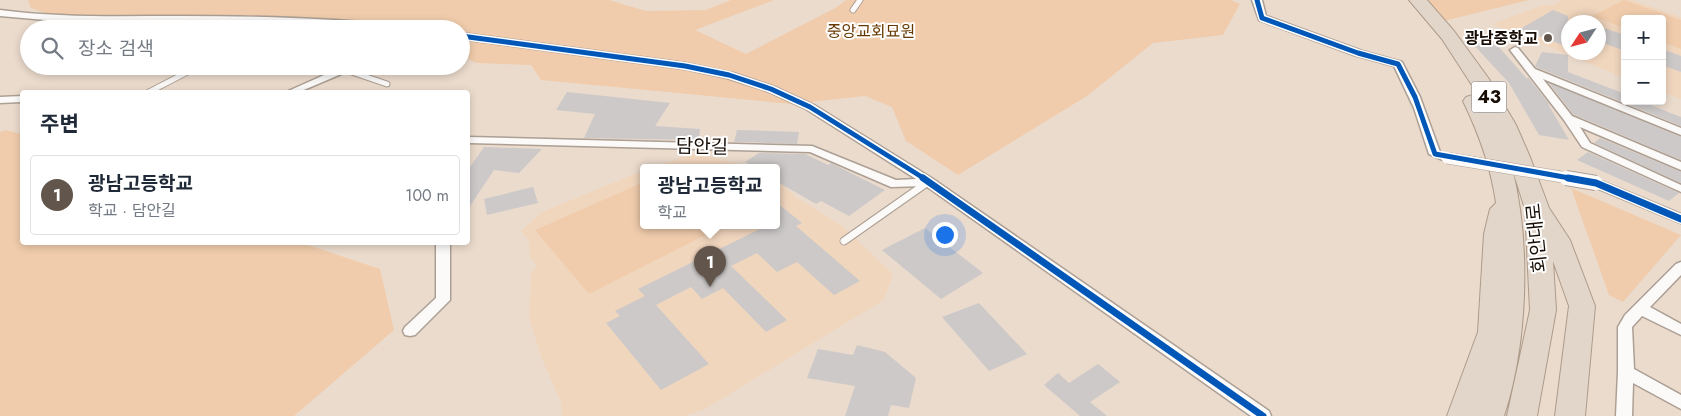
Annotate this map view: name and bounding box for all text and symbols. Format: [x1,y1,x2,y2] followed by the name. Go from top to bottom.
[1561,15,1606,60] north arrow
[1621,15,1666,105] map controls
[1621,15,1666,60] button: +
[20,20,470,75] search box
[827,20,915,43] park label: 중앙교회묘원
[1464,27,1538,50] place label: 광남중학교
[1542,32,1554,44] marker: 광남중학교
[38,34,66,62] icon: search
[78,35,154,62] text: 장소 검색
[1621,60,1666,105] button: −
[1472,81,1506,112] road number: 43
[40,109,79,139] text: 주변
[676,133,728,160] street label: 담안길
[640,164,780,229] popup
[88,170,193,197] text: 광남고등학교
[658,172,762,199] text: 광남고등학교
[53,184,61,207] text: 1
[405,184,449,207] text: 100 m
[88,199,176,222] text: 학교 · 담안길
[658,201,687,224] text: 학교
[1519,202,1554,274] street label: 회안대로
[932,222,958,248] your location
[694,246,726,287] pin: 1

